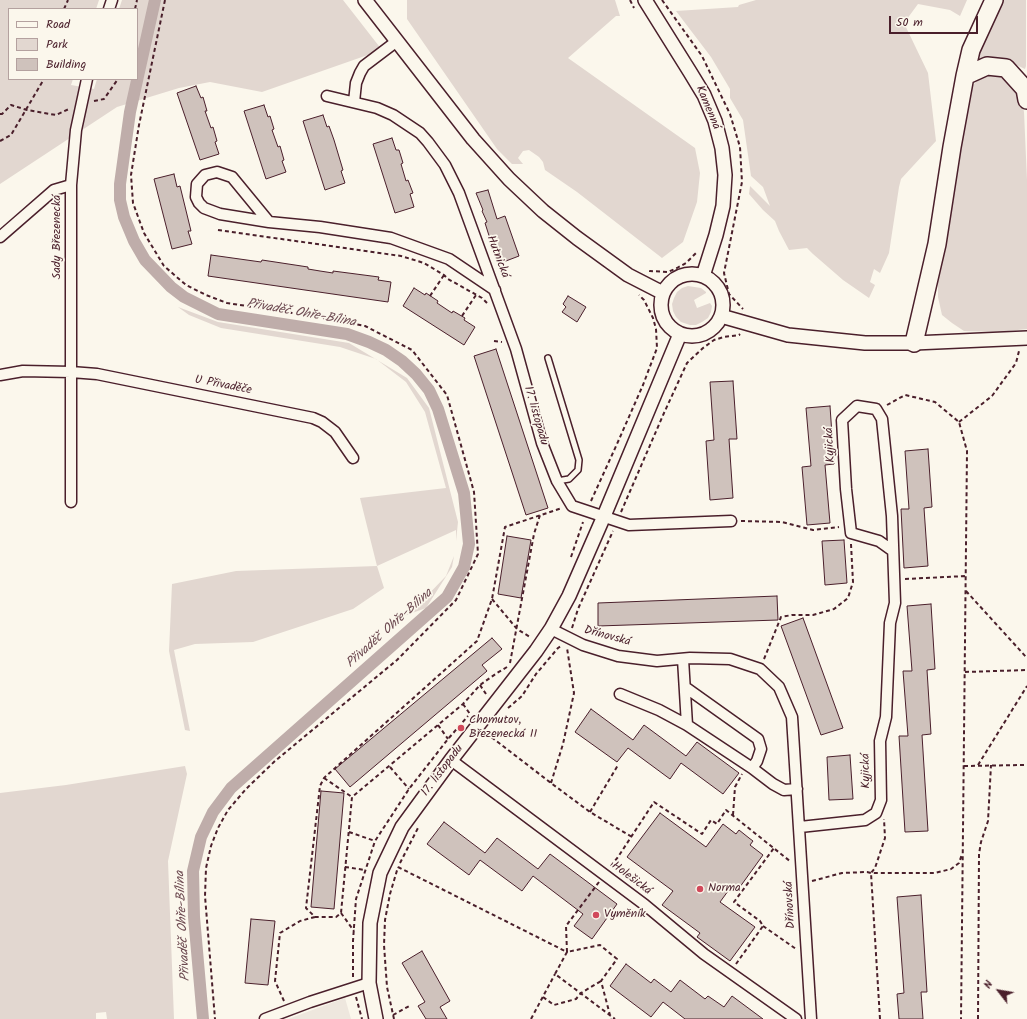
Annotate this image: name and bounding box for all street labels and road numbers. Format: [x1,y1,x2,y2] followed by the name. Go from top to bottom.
[691,84,723,132] street label: Kamenná
[51,195,65,279] street label: Sady Březenecká
[482,234,512,280] street label: Hutnická
[193,373,253,399] street label: U Přivaděče
[520,385,550,447] street label: 17. listopadu
[823,427,839,463] street label: Kyjická
[582,624,632,650] street label: Dřínovská
[419,742,467,800] street label: 17. listopadu
[859,753,875,789] street label: Kyjická
[608,859,654,899] street label: Holešická
[783,881,799,929] street label: Dřínovská

